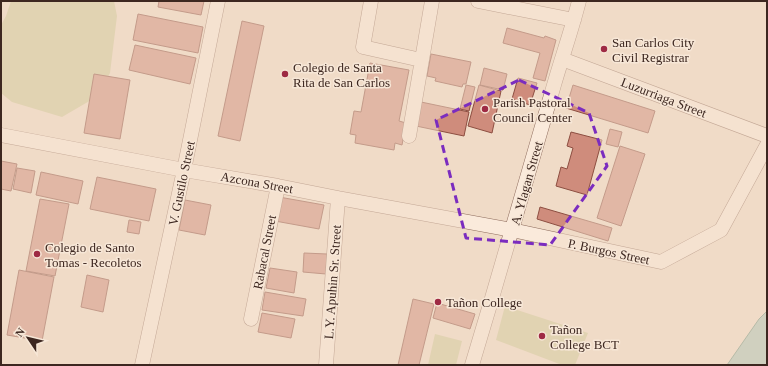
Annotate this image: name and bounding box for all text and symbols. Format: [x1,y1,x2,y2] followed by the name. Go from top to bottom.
[612,35,695,65] place label: San Carlos City Civil Registrar
[599,44,609,54] marker: San Carlos City Civil Registrar
[293,60,390,90] place label: Colegio de Santa Rita de San Carlos
[280,69,290,79] marker: Colegio de Santa Rita de San Carlos
[619,74,709,121] street label: Luzurriaga Street
[493,95,573,125] place label: Parish Pastoral Council Center
[480,104,490,114] marker: Parish Pastoral Council Center
[165,139,198,227] street label: V. Gustilo Street
[507,139,546,227] street label: A. Ylagan Street
[220,169,295,196] street label: Azcona Street
[250,213,279,291] street label: Rabacal Street
[321,224,344,340] street label: L.Y. Apuhin Sr. Street
[567,236,652,268] street label: P. Burgos Street
[45,240,142,270] place label: Colegio de Santo Tomas - Recoletos
[32,249,42,259] marker: Colegio de Santo Tomas - Recoletos
[446,295,522,310] place label: Tañon College
[433,297,443,307] marker: Tañon College
[8,318,48,358] north arrow
[550,322,619,352] place label: Tañon College BCT
[13,326,27,339] text: N
[537,331,547,341] marker: Tañon College BCT

